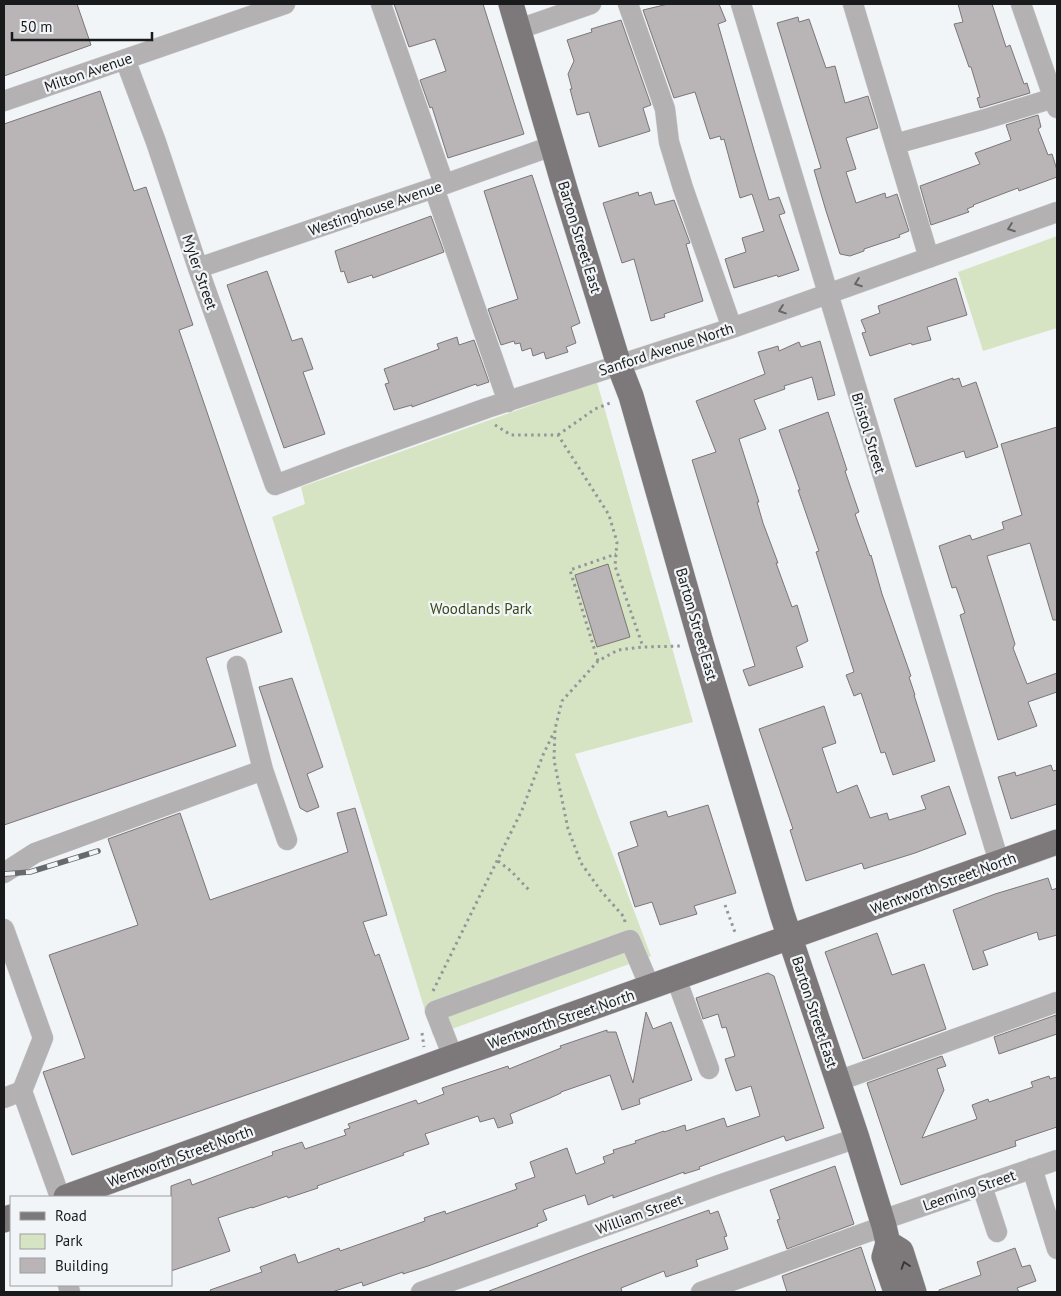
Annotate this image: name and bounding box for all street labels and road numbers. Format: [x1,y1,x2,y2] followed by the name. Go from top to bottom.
[42,48,134,96] street label: Milton Avenue
[306,176,444,240] street label: Westinghouse Avenue
[554,179,606,295] street label: Barton Street East
[178,232,222,312] street label: Myler Street
[596,318,736,380] street label: Sanford Avenue North
[848,390,890,476] street label: Bristol Street
[672,566,722,682] street label: Barton Street East
[868,848,1018,918] street label: Wentworth Street North
[788,954,842,1070] street label: Barton Street East
[485,985,637,1053] street label: Wentworth Street North
[105,1121,255,1191] street label: Wentworth Street North
[920,1165,1018,1215] street label: Leeming Street
[593,1189,685,1239] street label: William Street

